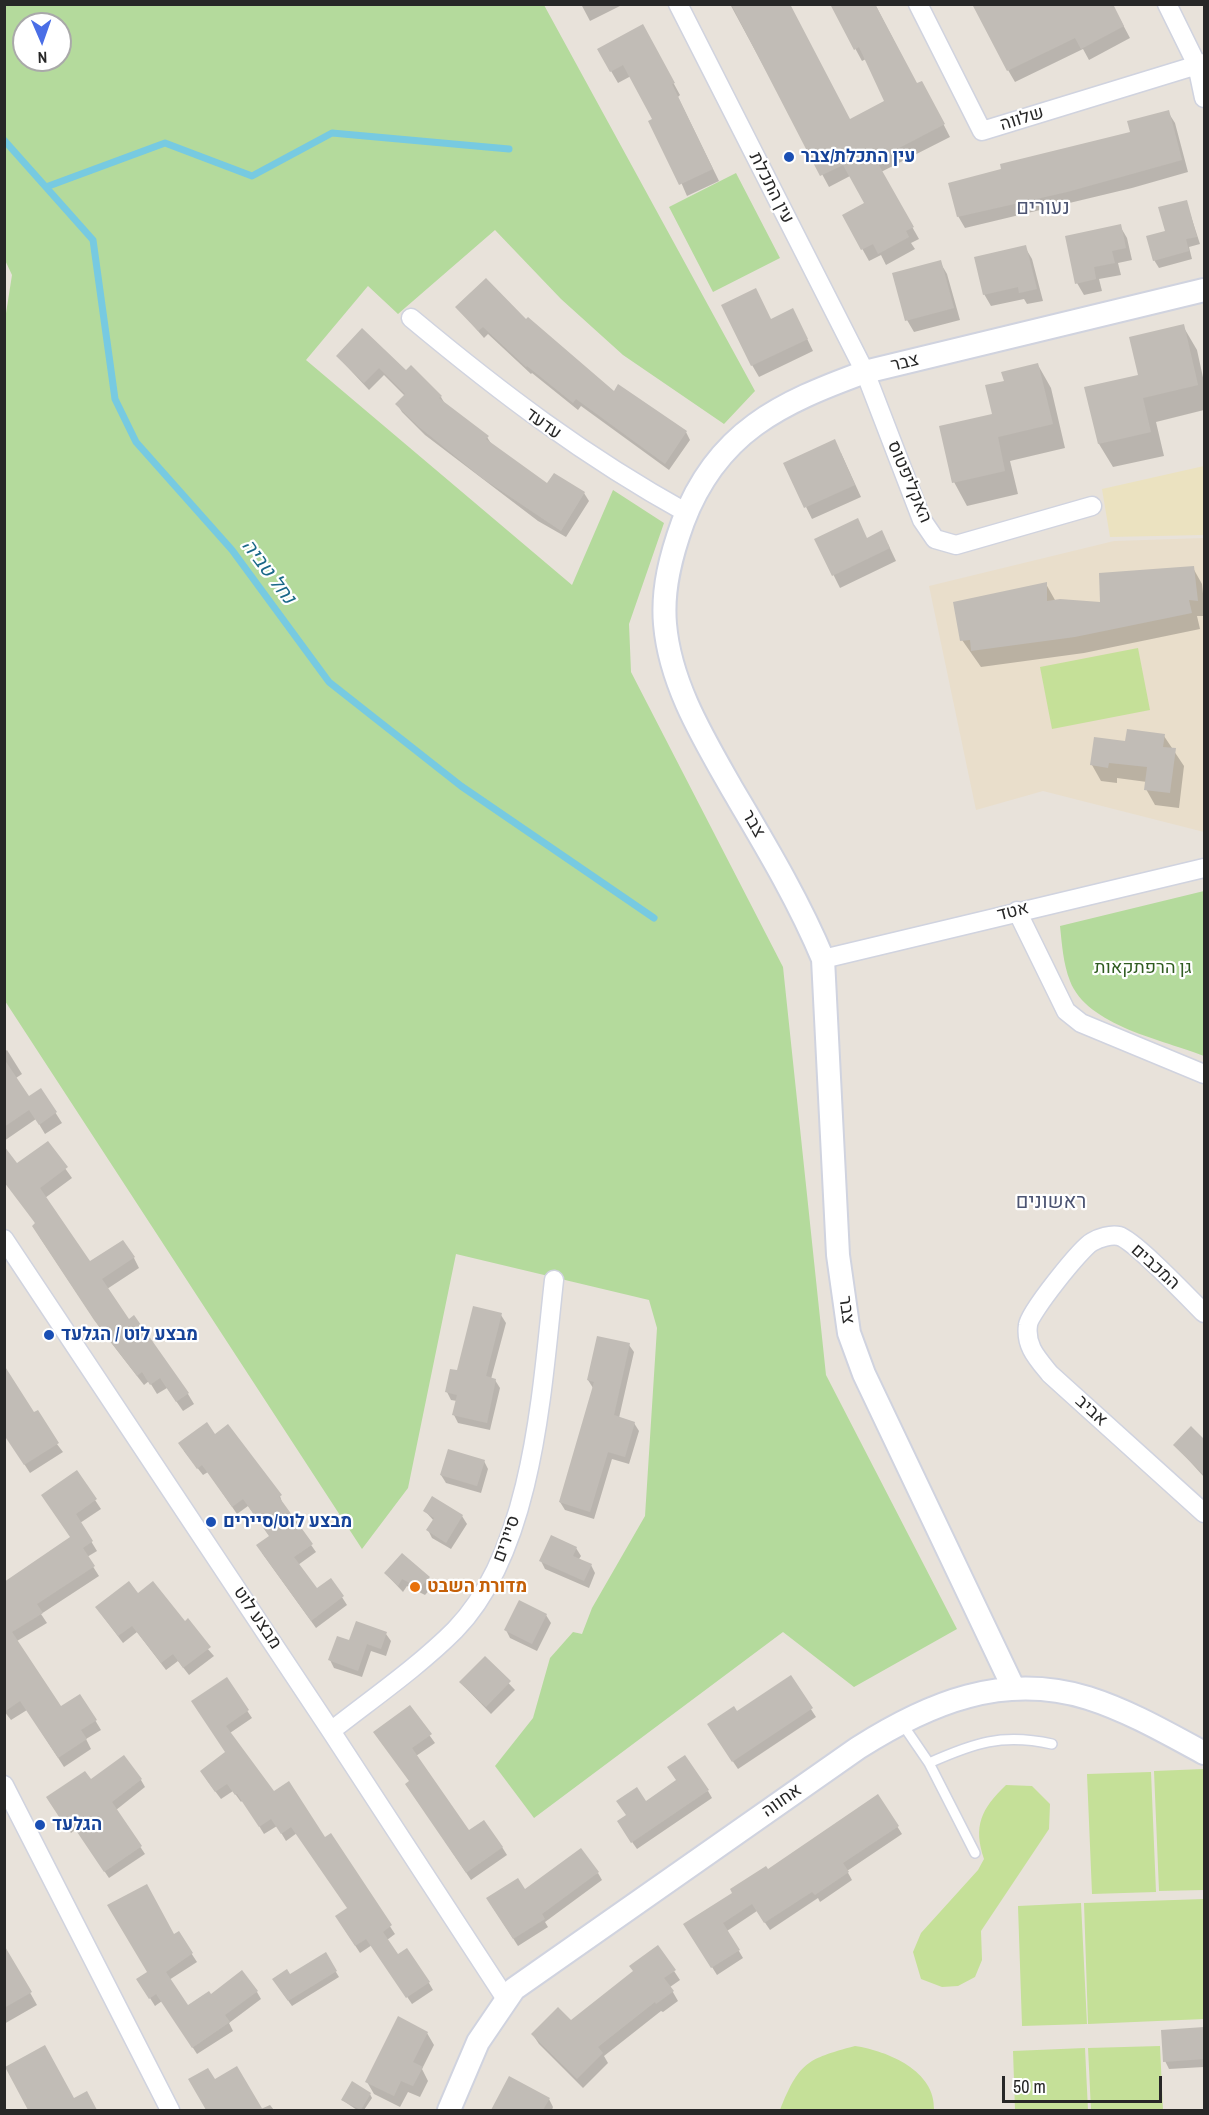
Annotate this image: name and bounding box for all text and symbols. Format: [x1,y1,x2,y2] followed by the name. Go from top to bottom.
[12,12,72,72] north arrow
[37,47,48,69] text: N
[997,102,1047,136] street label: שלווה
[801,146,915,168] place label: עין התכלת/צבר
[744,149,798,227] street label: עין התכלת
[782,150,796,164] marker: עין התכלת/צבר
[1016,197,1070,221] district label: נעורים
[889,349,921,377] street label: צבר
[521,404,565,444] street label: עדעד
[882,438,936,526] street label: האקליפטוס
[236,535,300,609] water label: נחל טביה
[737,806,769,842] street label: צבר
[995,898,1031,926] street label: אטד
[1094,957,1192,979] park label: גן הרפתקאות
[1016,1191,1086,1215] district label: ראשונים
[1126,1240,1184,1294] street label: המכבים
[833,1295,859,1325] street label: צבר
[61,1324,198,1346] place label: מבצע לוט / הגלעד
[42,1328,56,1342] marker: מבצע לוט / הגלעד
[1070,1391,1112,1431] street label: אביב
[223,1511,352,1533] place label: מבצע לוט/סיירים
[489,1513,525,1565] street label: סיירים
[204,1515,218,1529] marker: מבצע לוט/סיירים
[427,1576,527,1598] place label: מדורת השבט
[408,1580,422,1594] marker: מדורת השבט
[228,1583,286,1653] street label: מבצע לוט
[758,1780,806,1822] street label: אחווה
[52,1814,102,1836] place label: הגלעד
[33,1818,47,1832] marker: הגלעד
[1005,2064,1166,2102] scale bar
[1013,2074,1046,2099] text: 50 m

